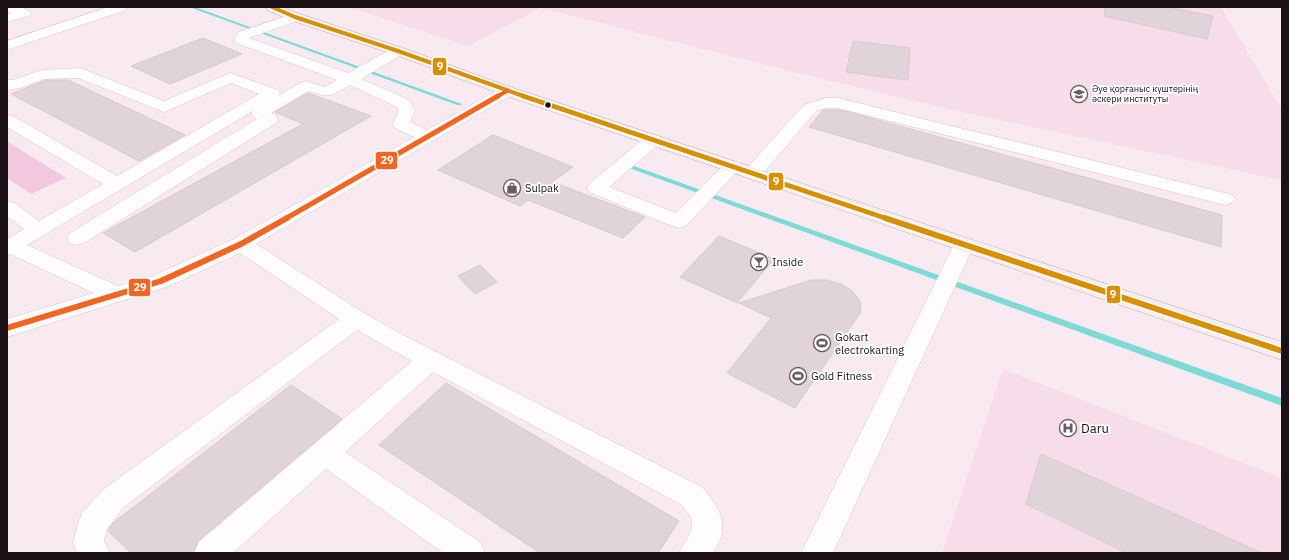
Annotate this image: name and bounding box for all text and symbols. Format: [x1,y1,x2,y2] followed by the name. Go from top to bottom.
[432,57,447,76] line badge: 9
[437,59,444,73] text: 9
[1092,83,1199,104] place label: Әуе қорғаныс күштерінің әскери институты
[1069,84,1089,104] school or university icon: Әуе қорғаныс күштерінің әскери институты
[543,100,553,110] unlabelled marker
[375,151,398,170] line badge: 29
[380,153,394,167] text: 29
[768,172,784,191] line badge: 9
[773,174,780,188] text: 9
[502,178,522,198] shop icon: Sulpak
[525,181,559,195] place label: Sulpak
[749,252,769,272] bar icon: Inside
[772,255,803,269] place label: Inside
[128,278,151,297] line badge: 29
[133,280,147,294] text: 29
[1106,285,1121,304] line badge: 9
[1110,287,1117,301] text: 9
[835,330,904,357] place label: Gokart electrokarting
[812,333,832,353] sports icon: Gokart electrokarting
[788,366,808,386] sports icon: Gold Fitness
[811,369,872,383] place label: Gold Fitness
[1058,418,1078,438] hospital icon: Daru
[1081,420,1109,437] place label: Daru

